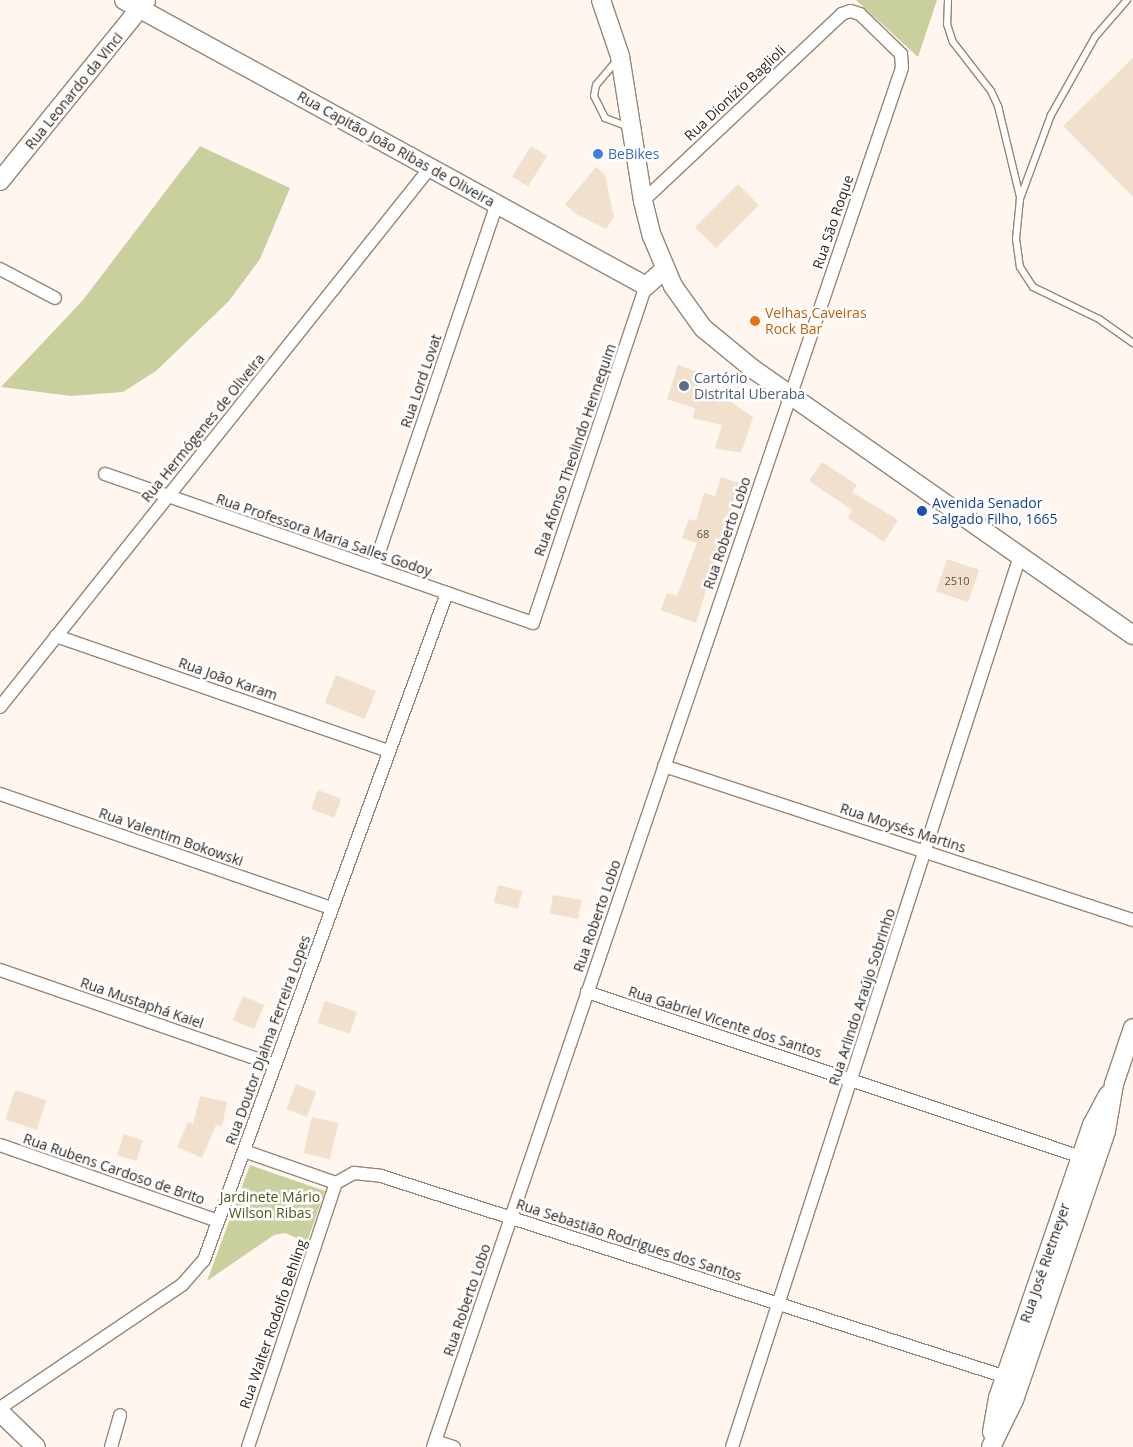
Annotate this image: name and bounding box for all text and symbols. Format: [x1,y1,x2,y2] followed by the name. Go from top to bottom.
[22,29,126,153] street label: Rua Leonardo da Vinci
[681,42,789,144] street label: Rua Dionízio Baglioli
[294,88,498,210] street label: Rua Capitão João Ribas de Oliveira
[608,146,659,162] place label: BeBikes
[592,148,604,160] marker: BeBikes
[809,173,857,271] street label: Rua São Roque
[765,305,867,338] place label: Velhas Caveiras Rock Bar
[749,315,761,327] marker: Velhas Caveiras Rock Bar
[397,332,445,430] street label: Rua Lord Lovat
[531,342,619,558] street label: Rua Afonso Theolindo Hennequim
[138,350,268,506] street label: Rua Hermógenes de Oliveira
[694,370,805,402] place label: Cartório Distrital Uberaba
[678,380,690,392] marker: Cartório Distrital Uberaba
[700,475,754,591] street label: Rua Roberto Lobo
[214,490,434,580] street label: Rua Professora Maria Salles Godoy
[932,495,1058,528] place label: Avenida Senador Salgado Filho, 1665
[916,505,928,517] marker: Avenida Senador Salgado Filho, 1665
[697,527,709,541] house number: 68
[944,574,970,588] house number: 2510
[176,654,280,704] street label: Rua João Karam
[838,800,968,856] street label: Rua Moysés Martins
[97,804,245,870] street label: Rua Valentim Bokowski
[570,858,624,974] street label: Rua Roberto Lobo
[825,906,899,1088] street label: Rua Arlindo Araújo Sobrinho
[222,933,314,1147] street label: Rua Doutor Djalma Ferreira Lopes
[78,974,206,1032] street label: Rua Mustaphá Kaiel
[626,983,824,1061] street label: Rua Gabriel Vicente dos Santos
[21,1130,207,1208] street label: Rua Rubens Cardoso de Brito
[220,1189,320,1222] park label: Jardinete Mário Wilson Ribas
[514,1196,744,1284] street label: Rua Sebastião Rodrigues dos Santos
[1017,1201,1073,1325] street label: Rua José Rietmeyer
[236,1237,310,1411] street label: Rua Walter Rodolfo Behling
[440,1242,494,1358] street label: Rua Roberto Lobo

